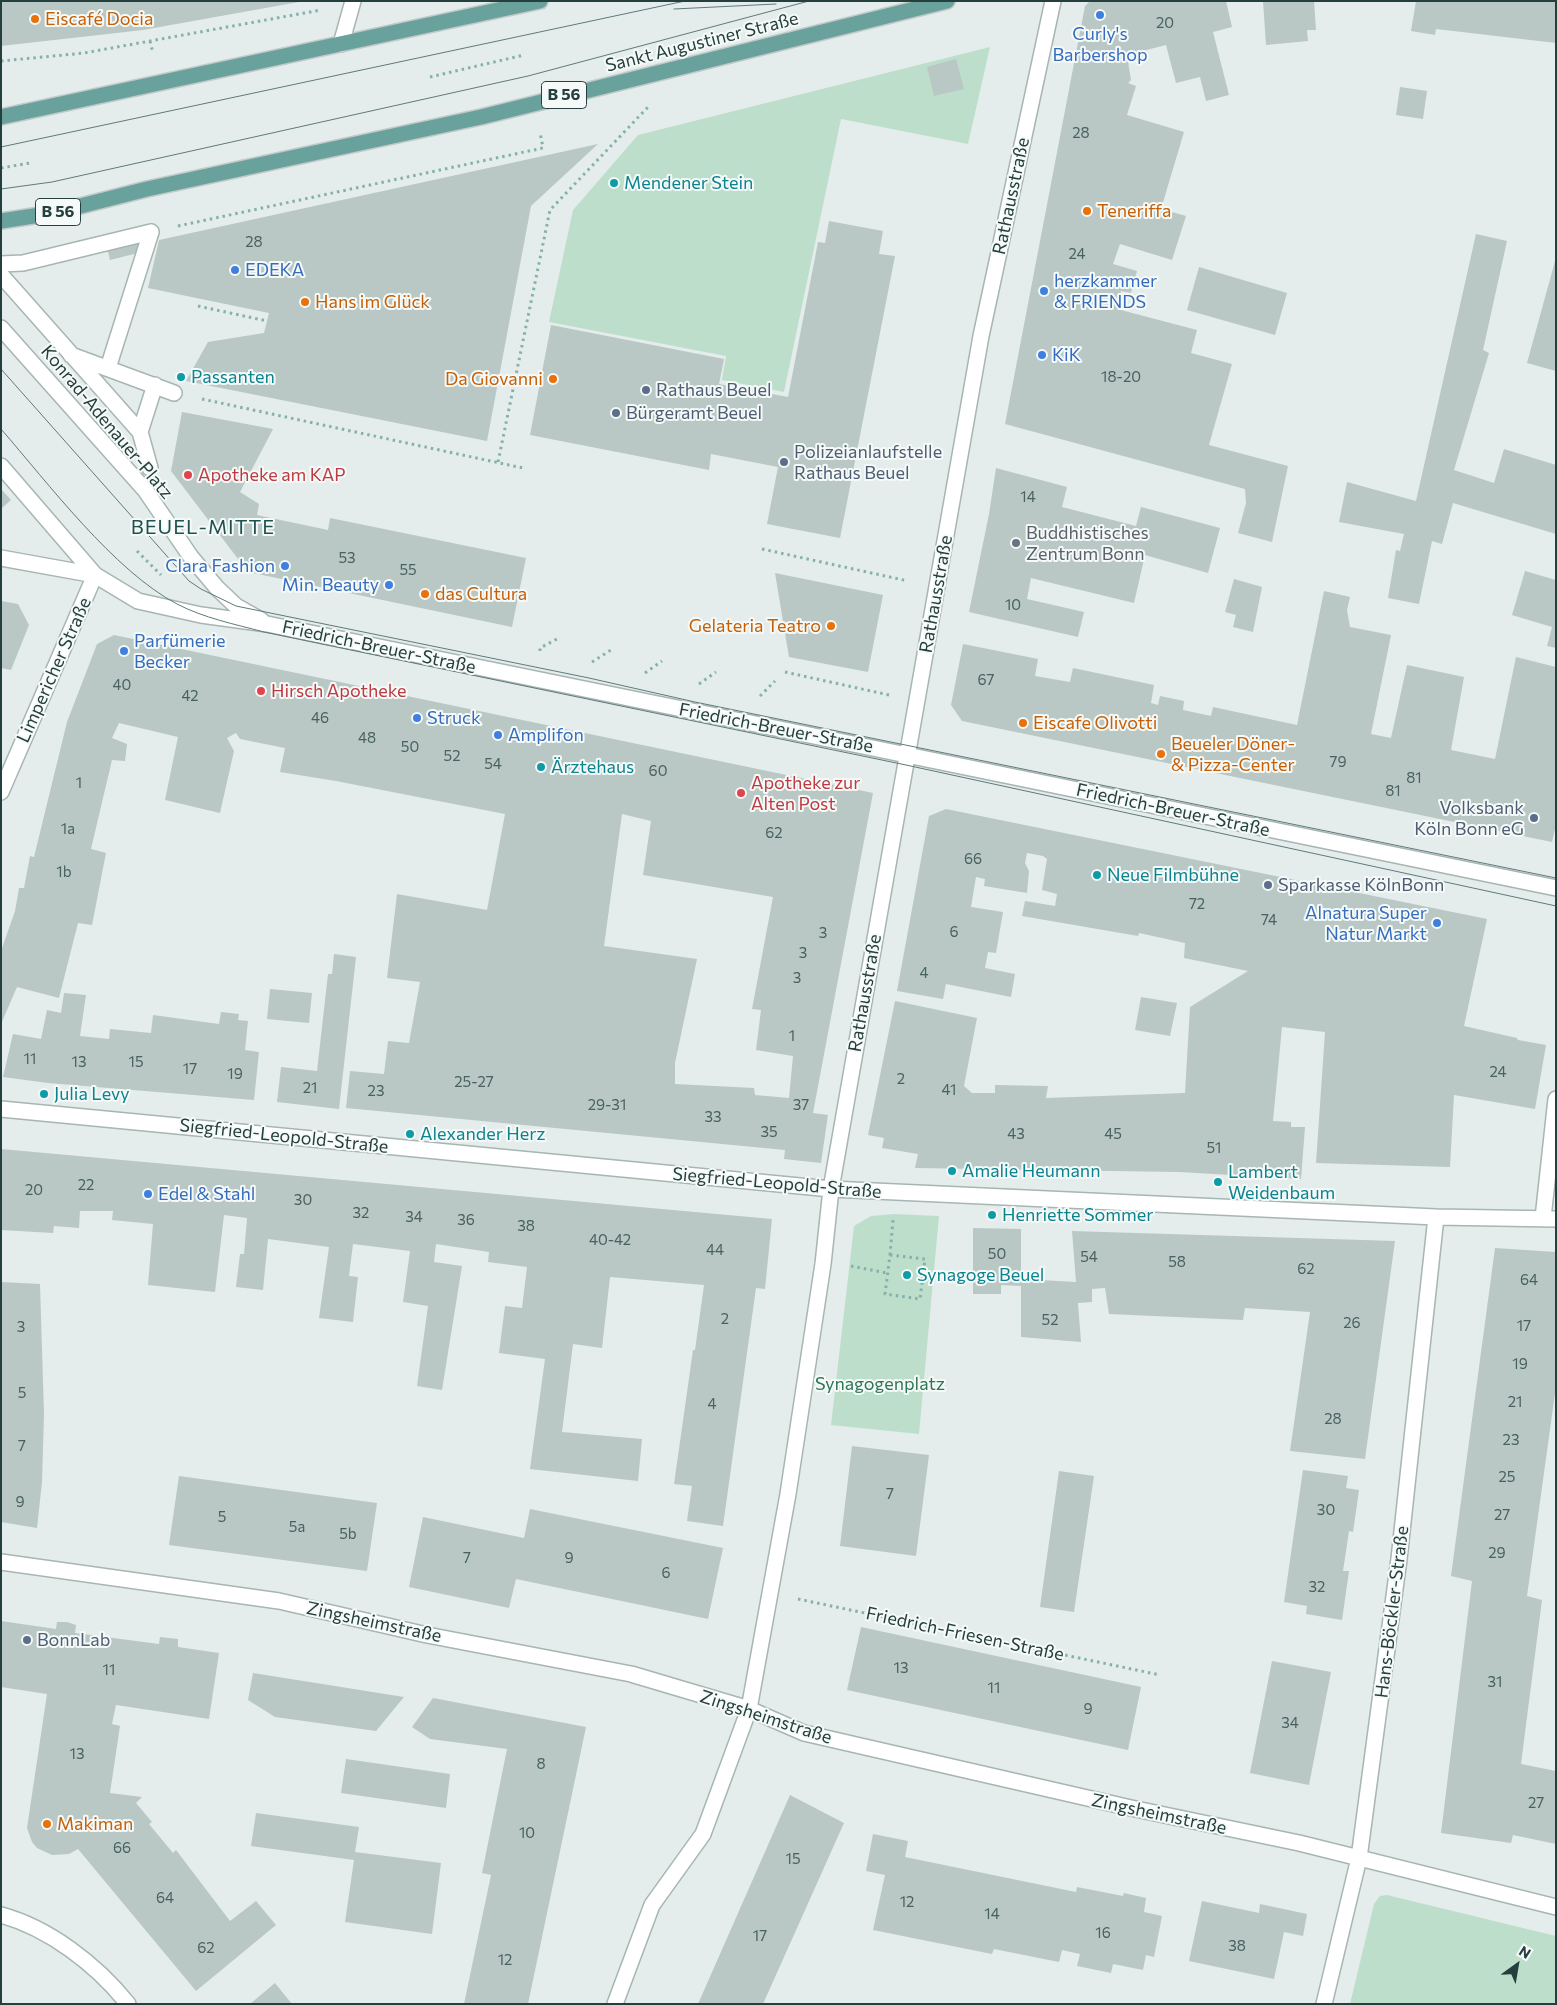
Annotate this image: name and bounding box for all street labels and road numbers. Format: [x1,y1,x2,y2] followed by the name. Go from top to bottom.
[603,8,801,76] street label: Sankt Augustiner Straße
[542,82,586,108] road number: B 56
[988,136,1034,256] street label: Rathausstraße
[36,198,80,226] road number: B 56
[36,341,178,503] street label: Konrad-Adenauer-Platz
[915,533,957,655] street label: Rathausstraße
[12,594,96,746] street label: Limpericher Straße
[280,616,478,678] street label: Friedrich-Breuer-Straße
[677,699,875,757] street label: Friedrich-Breuer-Straße
[1074,779,1272,841] street label: Friedrich-Breuer-Straße
[844,932,886,1054] street label: Rathausstraße
[178,1114,390,1158] street label: Siegfried-Leopold-Straße
[671,1163,883,1203] street label: Siegfried-Leopold-Straße
[1371,1525,1413,1699] street label: Hans-Böckler-Straße
[305,1597,443,1647] street label: Zingsheimstraße
[864,1602,1066,1666] street label: Friedrich-Friesen-Straße
[697,1685,835,1749] street label: Zingsheimstraße
[1090,1789,1228,1839] street label: Zingsheimstraße

